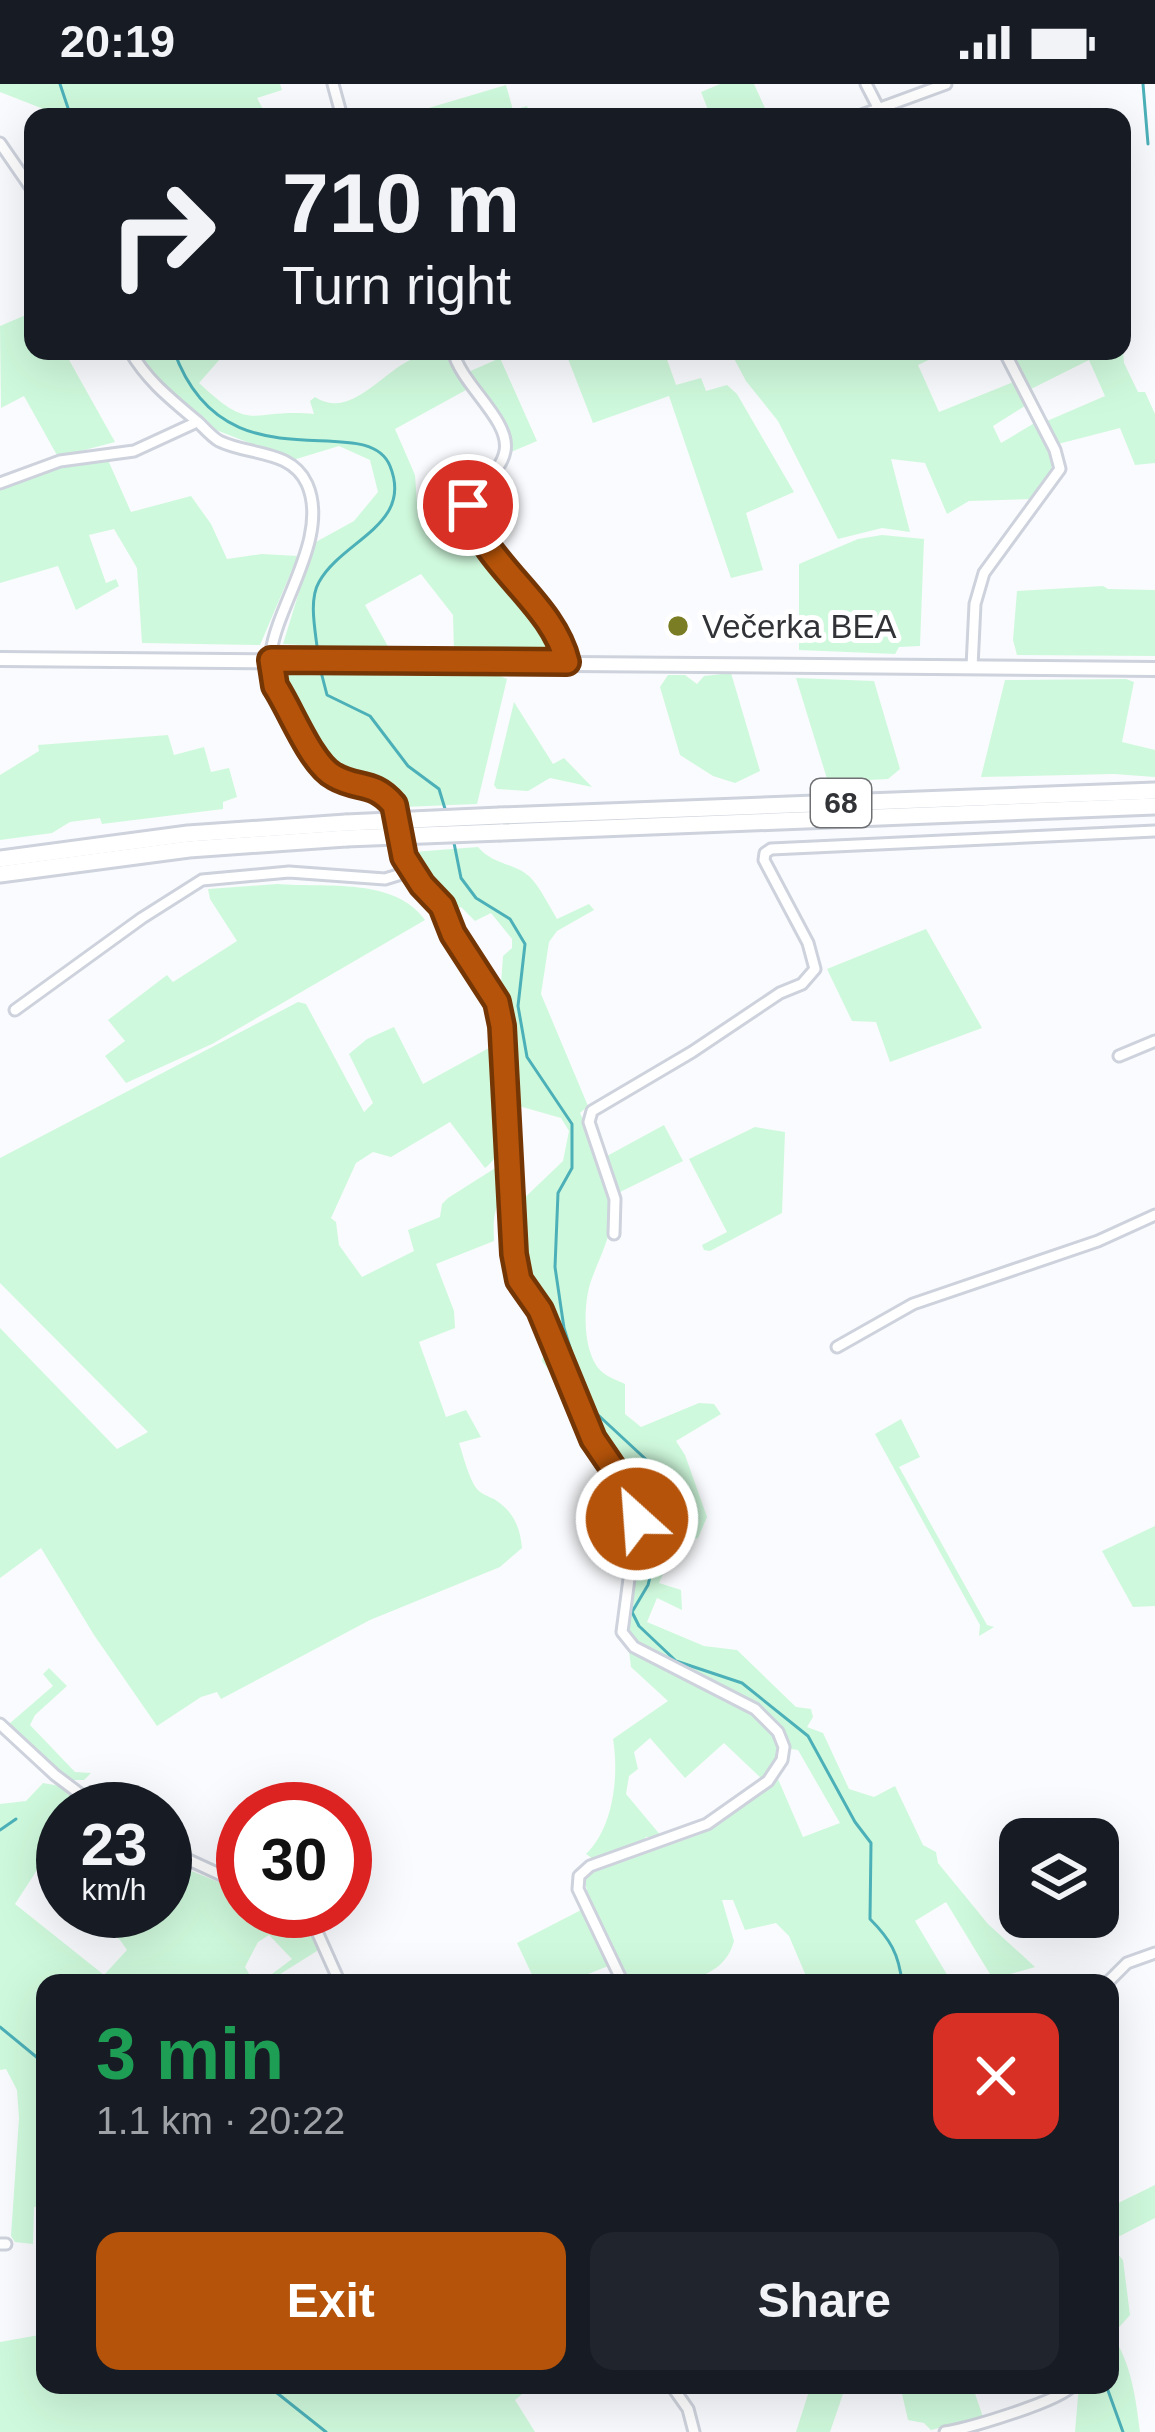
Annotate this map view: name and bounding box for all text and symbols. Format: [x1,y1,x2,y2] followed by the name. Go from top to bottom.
[60,16,175,67] text: 20:19
[84,156,240,312] icon: right
[282,156,520,250] text: 710 m
[282,255,511,315] text: Turn right
[417,454,519,556] pin
[435,472,501,538] icon: arrive
[702,608,896,645] place label: Večerka BEA
[665,613,691,639] marker: Večerka BEA
[811,779,871,827] road number: 68
[574,1456,700,1582] position arrow
[216,1782,372,1938] speed limit sign: 30
[81,1811,147,1878] text: 23
[999,1818,1119,1938] map controls
[999,1818,1119,1938] button: layers
[81,1873,147,1906] text: km/h
[933,2013,1059,2139] button: close
[96,2014,284,2094] text: 3 min
[96,2099,345,2142] text: 1.1 km · 20:22
[96,2232,566,2370] button: Exit
[590,2232,1059,2370] button: Share

